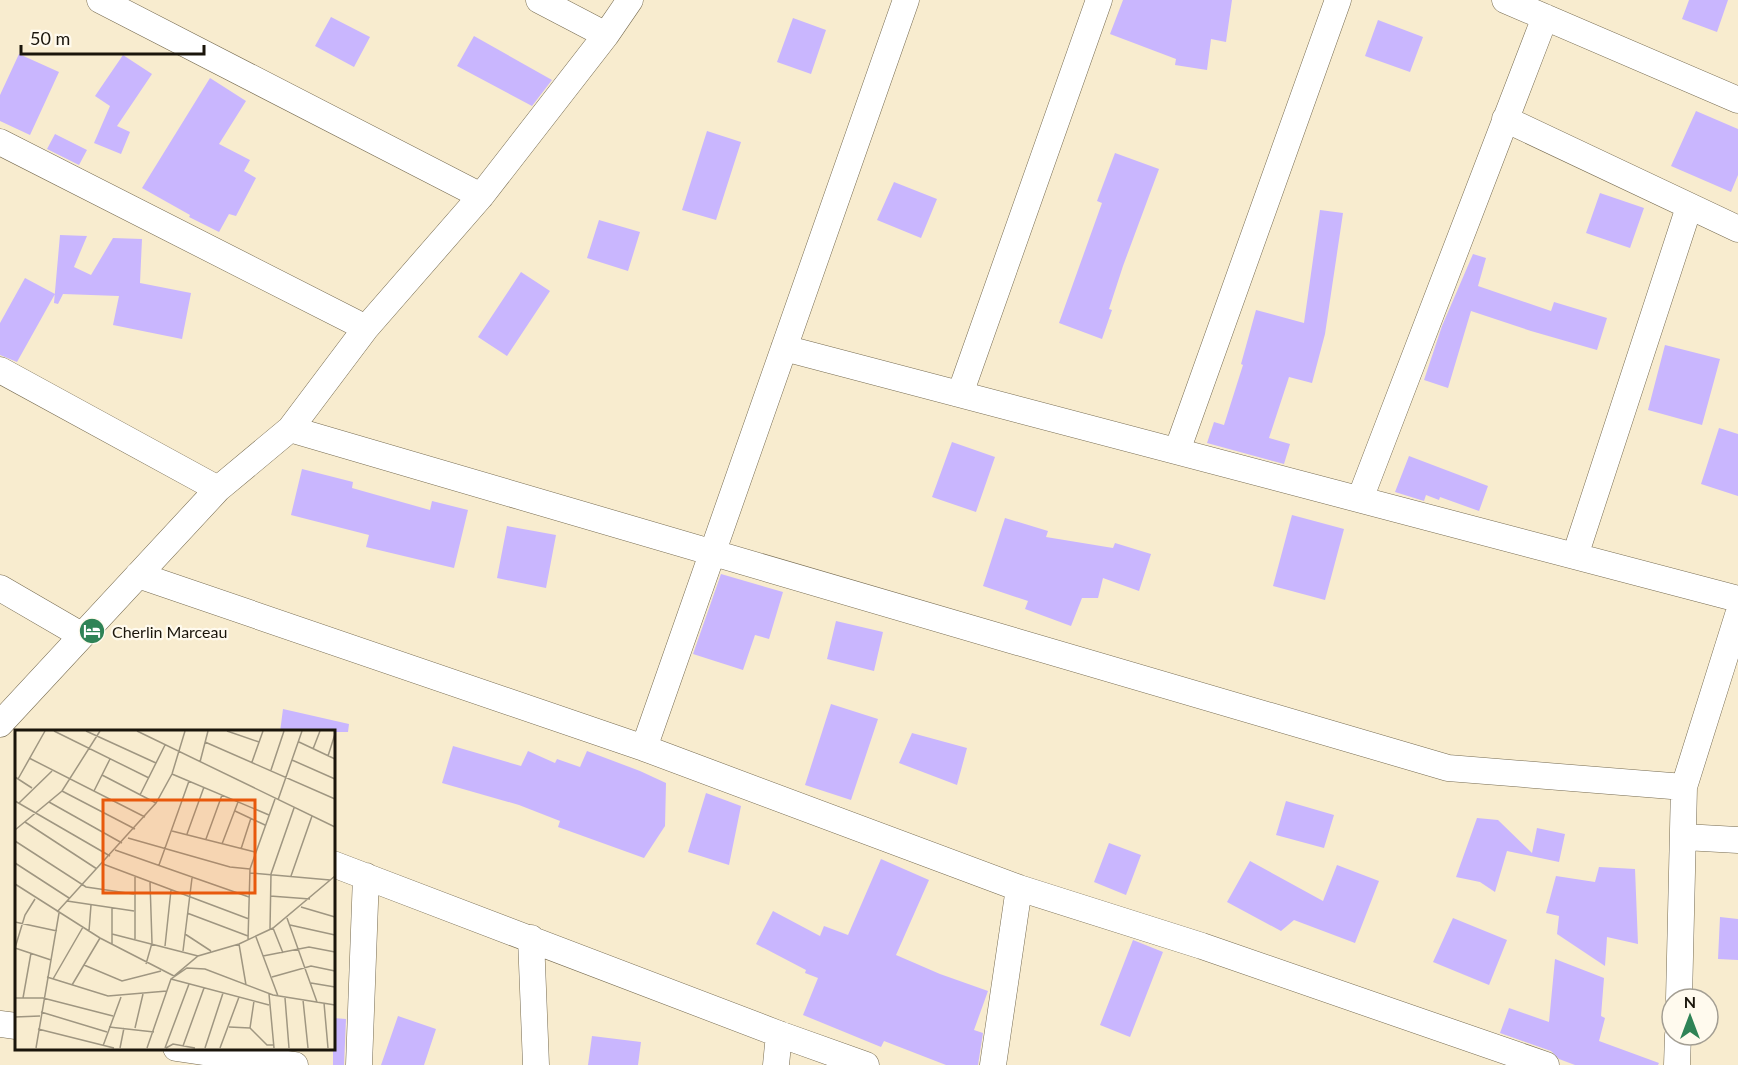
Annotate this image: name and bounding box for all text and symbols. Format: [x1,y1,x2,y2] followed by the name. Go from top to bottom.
[21,18,204,56] scale bar
[30,27,70,49] text: 50 m
[77,616,107,646] hotel icon: Cherlin Marceau
[112,622,227,641] place label: Cherlin Marceau
[15,730,334,1050] inset map
[1660,987,1720,1047] north arrow
[1684,992,1696,1011] text: N

